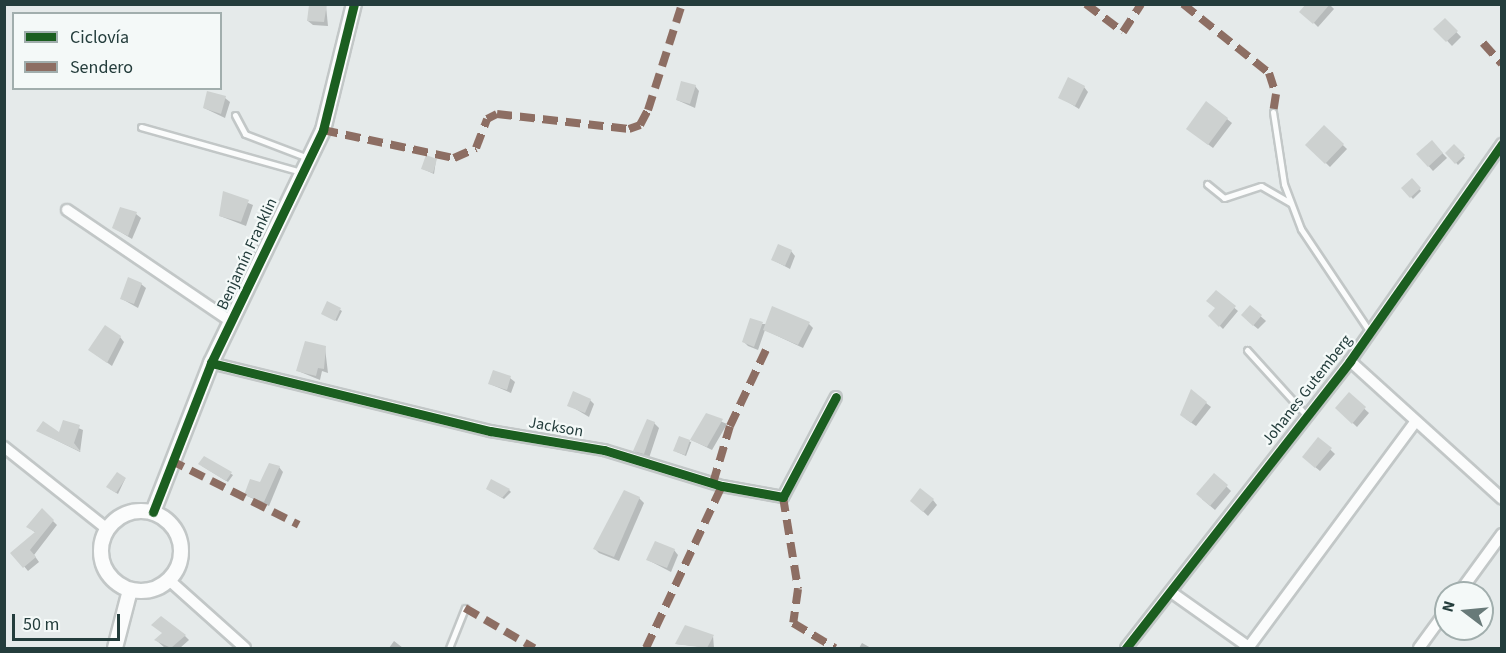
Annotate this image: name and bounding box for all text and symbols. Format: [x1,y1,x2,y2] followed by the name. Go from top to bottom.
[12,12,222,90] legend
[70,25,129,50] text: Ciclovía
[70,55,133,80] text: Sendero
[213,195,281,313] street label: Benjamín Franklin
[1258,331,1356,449] street label: Johanes Gutemberg
[527,413,585,441] street label: Jackson
[1434,581,1494,641] north arrow
[1437,598,1461,615] text: N
[15,602,123,640] scale bar
[23,612,59,637] text: 50 m

